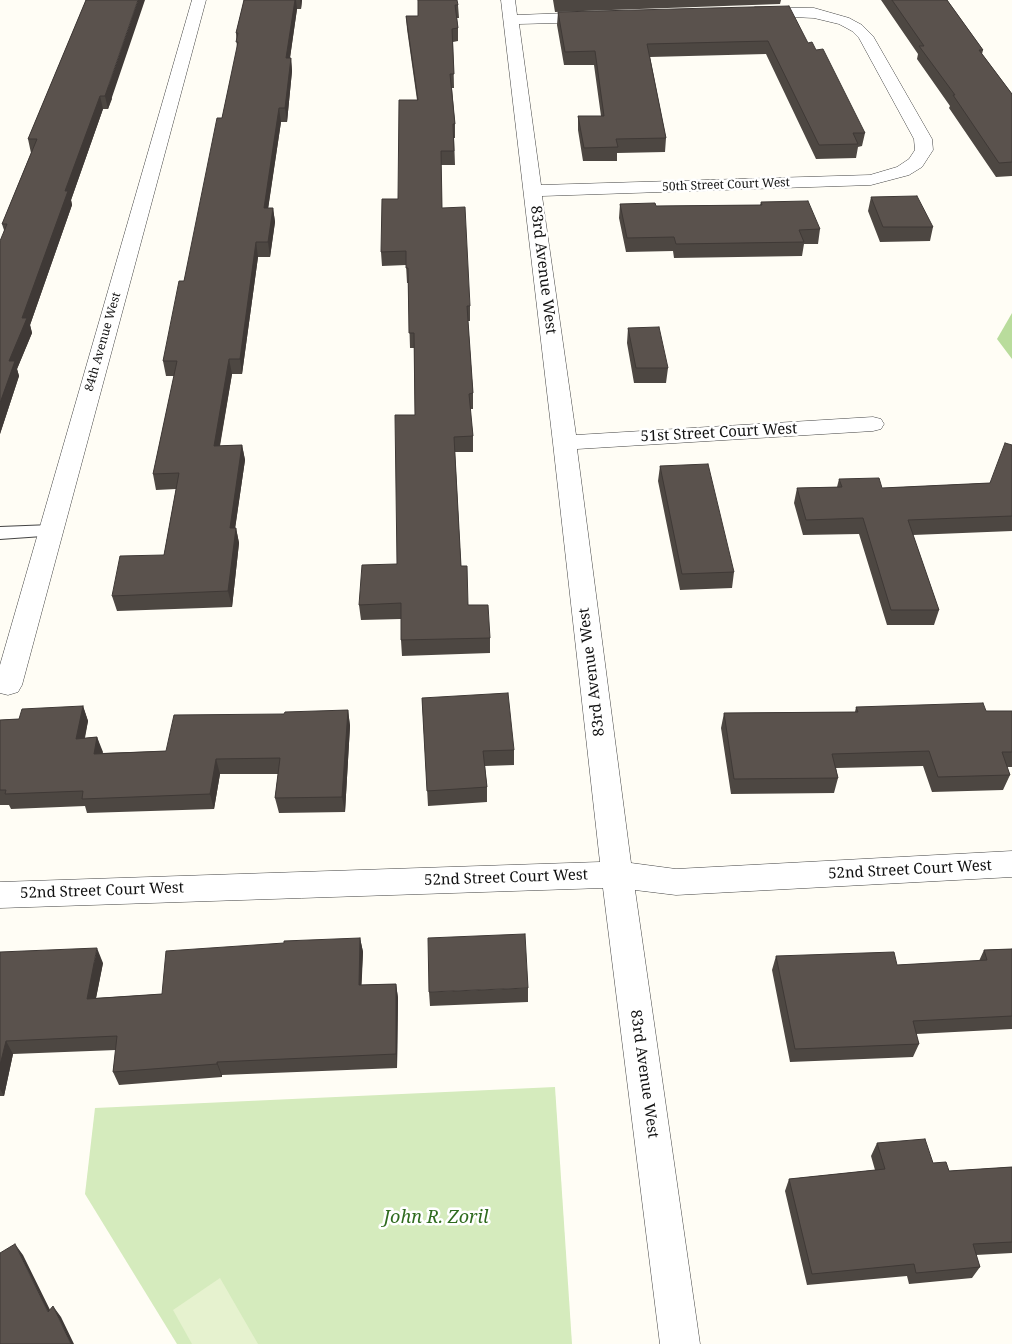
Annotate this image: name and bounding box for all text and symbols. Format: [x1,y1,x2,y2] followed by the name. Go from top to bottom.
[662,176,790,194] street label: 50th Street Court West
[526,205,560,335] street label: 83rd Avenue West
[82,291,124,393] street label: 84th Avenue West
[640,420,798,446] street label: 51st Street Court West
[575,607,609,737] street label: 83rd Avenue West
[828,857,992,883] street label: 52nd Street Court West
[424,866,588,890] street label: 52nd Street Court West
[20,879,184,903] street label: 52nd Street Court West
[626,1009,662,1139] street label: 83rd Avenue West
[384,1207,488,1229] park label: John R. Zoril

